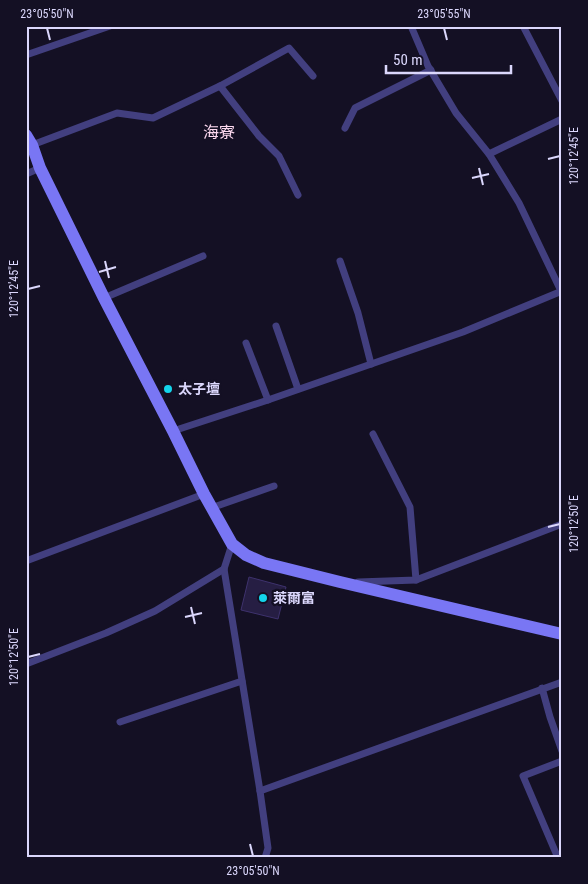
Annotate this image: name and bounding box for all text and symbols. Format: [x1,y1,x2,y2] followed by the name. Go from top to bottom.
[20,7,74,21] text: 23°05'50"N
[417,7,471,21] text: 23°05'55"N
[386,42,510,74] scale bar
[393,51,423,69] text: 50 m
[203,123,235,142] district label: 海寮
[567,127,581,185] text: 120°12'45"E
[7,260,21,318] text: 120°12'45"E
[178,381,220,397] place label: 太子壇
[162,383,174,395] marker: 太子壇
[567,495,581,553] text: 120°12'50"E
[273,590,315,606] place label: 萊爾富
[257,592,269,604] marker: 萊爾富
[7,628,21,686] text: 120°12'50"E
[226,864,280,878] text: 23°05'50"N

